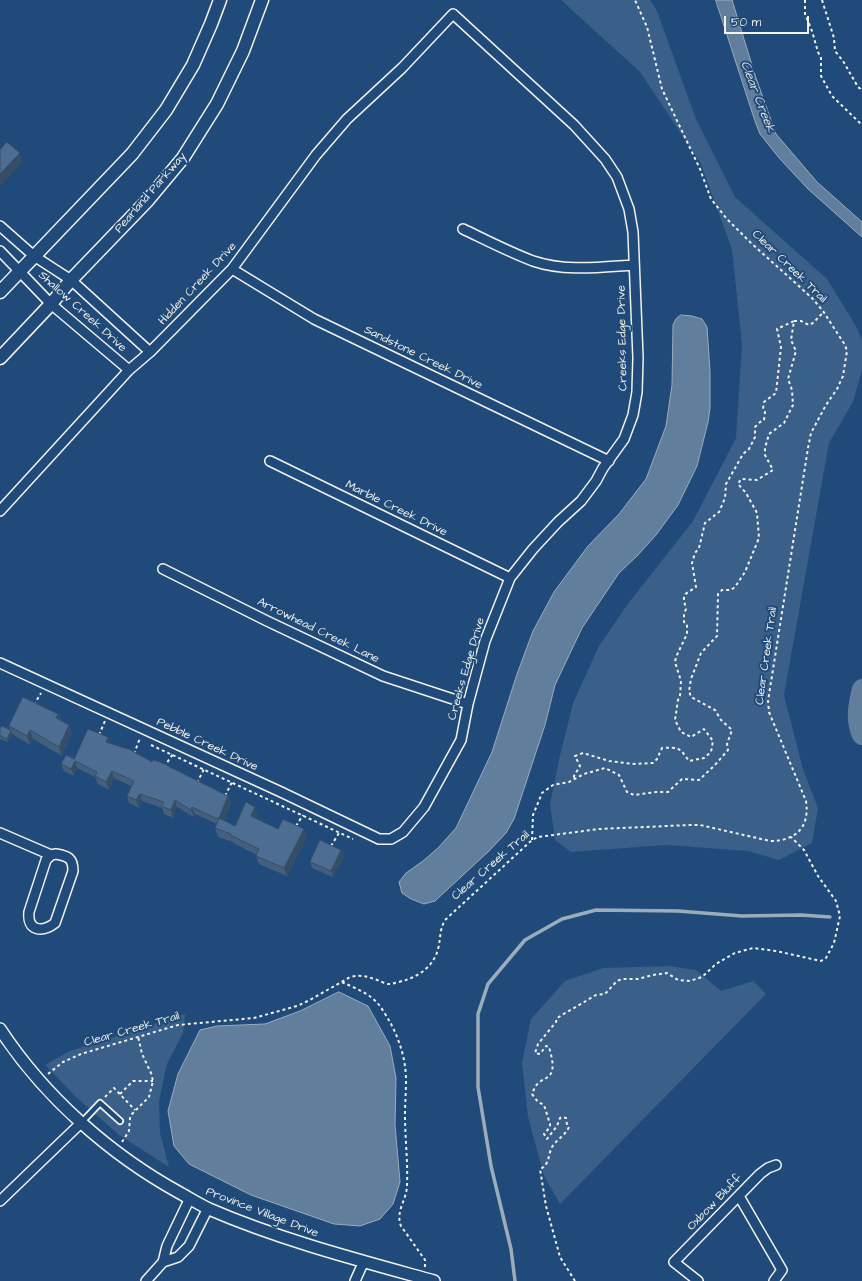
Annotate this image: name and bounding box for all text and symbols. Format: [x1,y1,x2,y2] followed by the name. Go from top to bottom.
[726,8,811,34] scale bar
[731,14,761,31] text: 50 m
[736,59,778,135] water label: Clear Creek
[112,150,190,236] street label: Pearland Parkway
[749,228,829,306] street label: Clear Creek Trail
[156,240,240,328] street label: Hidden Creek Drive
[35,269,129,355] street label: Shallow Creek Drive
[615,285,631,391] street label: Creeks Edge Drive
[361,323,485,393] street label: Sandstone Creek Drive
[343,478,449,540] street label: Marble Creek Drive
[255,595,381,667] street label: Arrowhead Creek Lane
[753,606,781,706] street label: Clear Creek Trail
[445,616,489,722] street label: Creeks Edge Drive
[154,715,260,775] street label: Pebble Creek Drive
[449,828,533,904] street label: Clear Creek Trail
[83,1009,181,1051] street label: Clear Creek Trail
[685,1172,745,1234] street label: Oxbow Bluff
[204,1185,320,1241] street label: Province Village Drive

